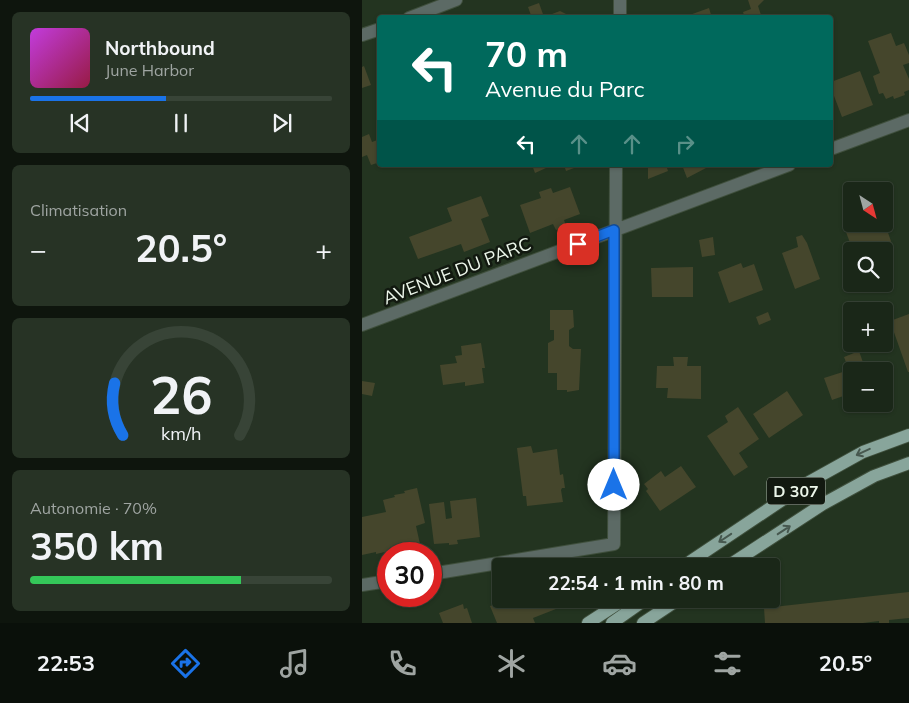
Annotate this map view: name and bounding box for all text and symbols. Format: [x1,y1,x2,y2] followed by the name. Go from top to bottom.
[485,32,568,76] text: 70 m
[402,35,467,100] icon: left
[105,36,215,60] text: Northbound
[105,60,194,80] text: June Harbor
[485,75,645,103] text: Avenue du Parc
[66,109,94,137] icon: previous
[167,109,195,137] icon: pause
[268,109,296,137] icon: next
[512,130,540,158] icon: left
[565,130,593,158] icon: ahead
[618,130,646,158] icon: ahead
[671,130,699,158] icon: right
[843,182,893,232] north arrow
[843,182,893,412] map controls
[30,200,127,220] text: Climatisation
[557,223,599,265] pin
[135,224,227,272] text: 20.5°
[564,230,592,258] icon: arrive
[30,232,47,267] text: −
[315,232,332,267] text: +
[379,232,534,309] street label: AVENUE DU PARC
[843,242,893,292] button: search
[843,302,893,352] button: +
[150,362,212,427] text: 26
[843,362,893,412] button: −
[161,422,201,444] text: km/h
[856,448,871,458] one-way arrow
[587,458,639,510] position arrow
[767,478,825,504] road number: D 307
[30,498,157,518] text: Autonomie · 70%
[30,522,164,570] text: 350 km
[776,525,790,535] one-way arrow
[719,533,733,543] one-way arrow
[377,542,442,607] speed limit sign: 30
[548,571,724,595] text: 22:54 · 1 min · 80 m
[168,646,203,681] icon: directions
[277,646,312,681] icon: music
[385,646,420,681] icon: phone
[494,646,529,681] icon: climate
[602,646,637,681] icon: car
[710,646,745,681] icon: filters
[37,649,95,677] text: 22:53
[819,649,872,677] text: 20.5°

